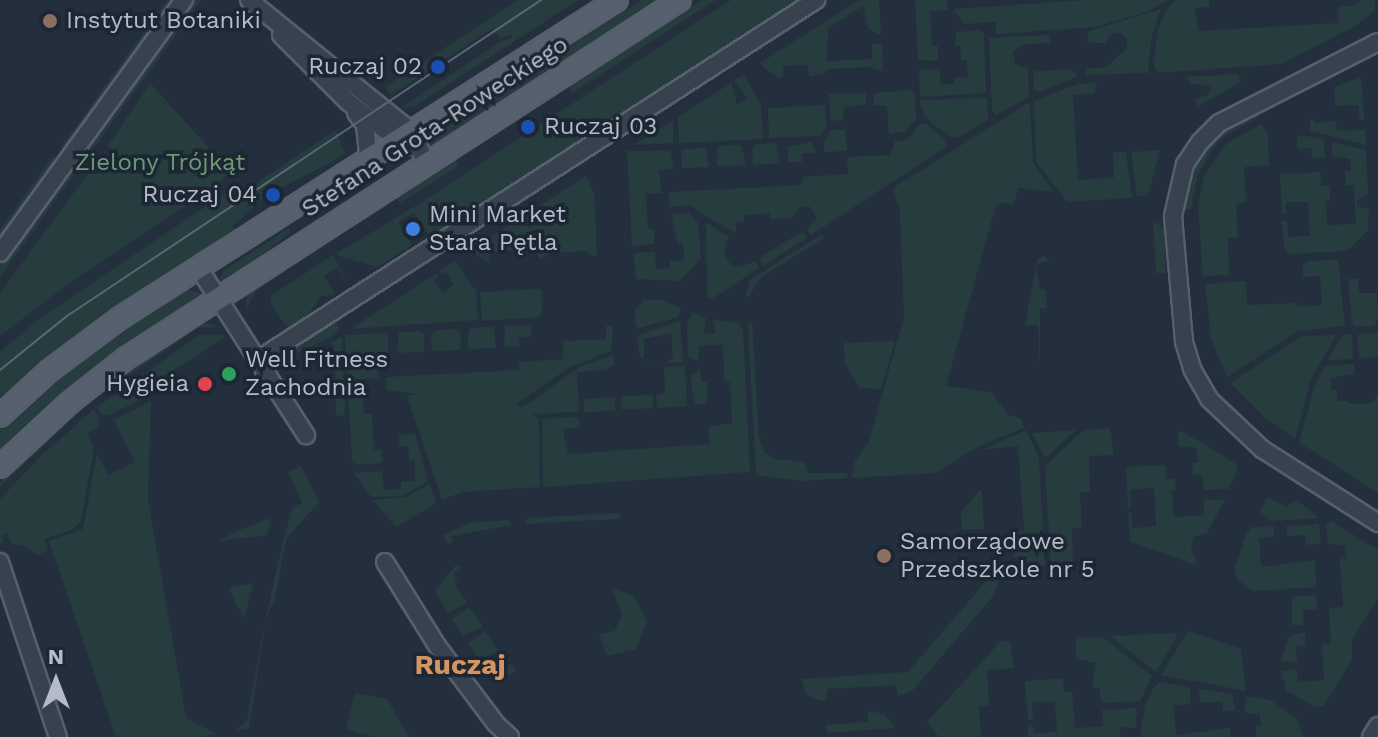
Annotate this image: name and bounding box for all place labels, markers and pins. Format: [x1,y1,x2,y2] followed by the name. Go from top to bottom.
[66,7,261,35] place label: Instytut Botaniki
[41,12,59,30] marker: Instytut Botaniki
[308,53,422,81] place label: Ruczaj 02
[429,58,447,76] marker: Ruczaj 02
[544,113,657,141] place label: Ruczaj 03
[519,118,537,136] marker: Ruczaj 03
[142,181,257,209] place label: Ruczaj 04
[264,186,282,204] marker: Ruczaj 04
[429,201,566,257] place label: Mini Market Stara Pętla
[404,220,422,238] marker: Mini Market Stara Pętla
[245,346,389,402] place label: Well Fitness Zachodnia
[220,365,238,383] marker: Well Fitness Zachodnia
[106,370,189,398] place label: Hygieia
[196,375,214,393] marker: Hygieia
[900,528,1095,584] place label: Samorządowe Przedszkole nr 5
[875,547,893,565] marker: Samorządowe Przedszkole nr 5

